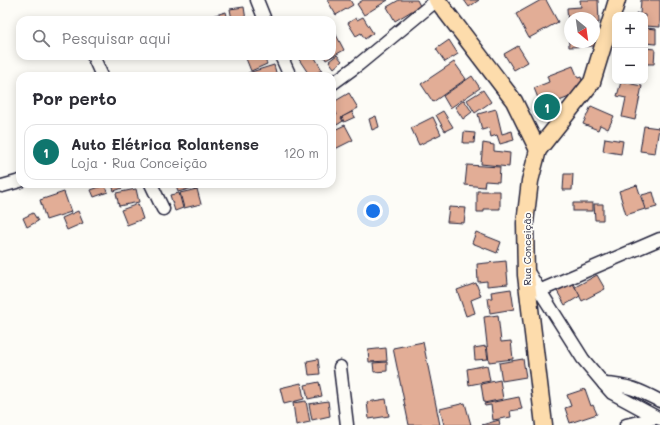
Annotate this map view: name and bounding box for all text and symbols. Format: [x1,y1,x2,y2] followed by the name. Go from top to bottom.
[564,12,600,48] north arrow
[612,12,648,84] map controls
[612,12,648,48] button: +
[16,16,336,60] search box
[30,27,52,49] icon: search
[62,28,171,48] text: Pesquisar aqui
[612,48,648,84] button: −
[32,87,116,109] text: Por perto
[534,92,560,122] pin: 1
[71,134,259,154] text: Auto Elétrica Rolantense
[43,144,49,161] text: 1
[283,144,319,161] text: 120 m
[71,154,207,171] text: Loja · Rua Conceição
[363,201,383,221] your location
[520,212,534,286] street label: Rua Conceição

